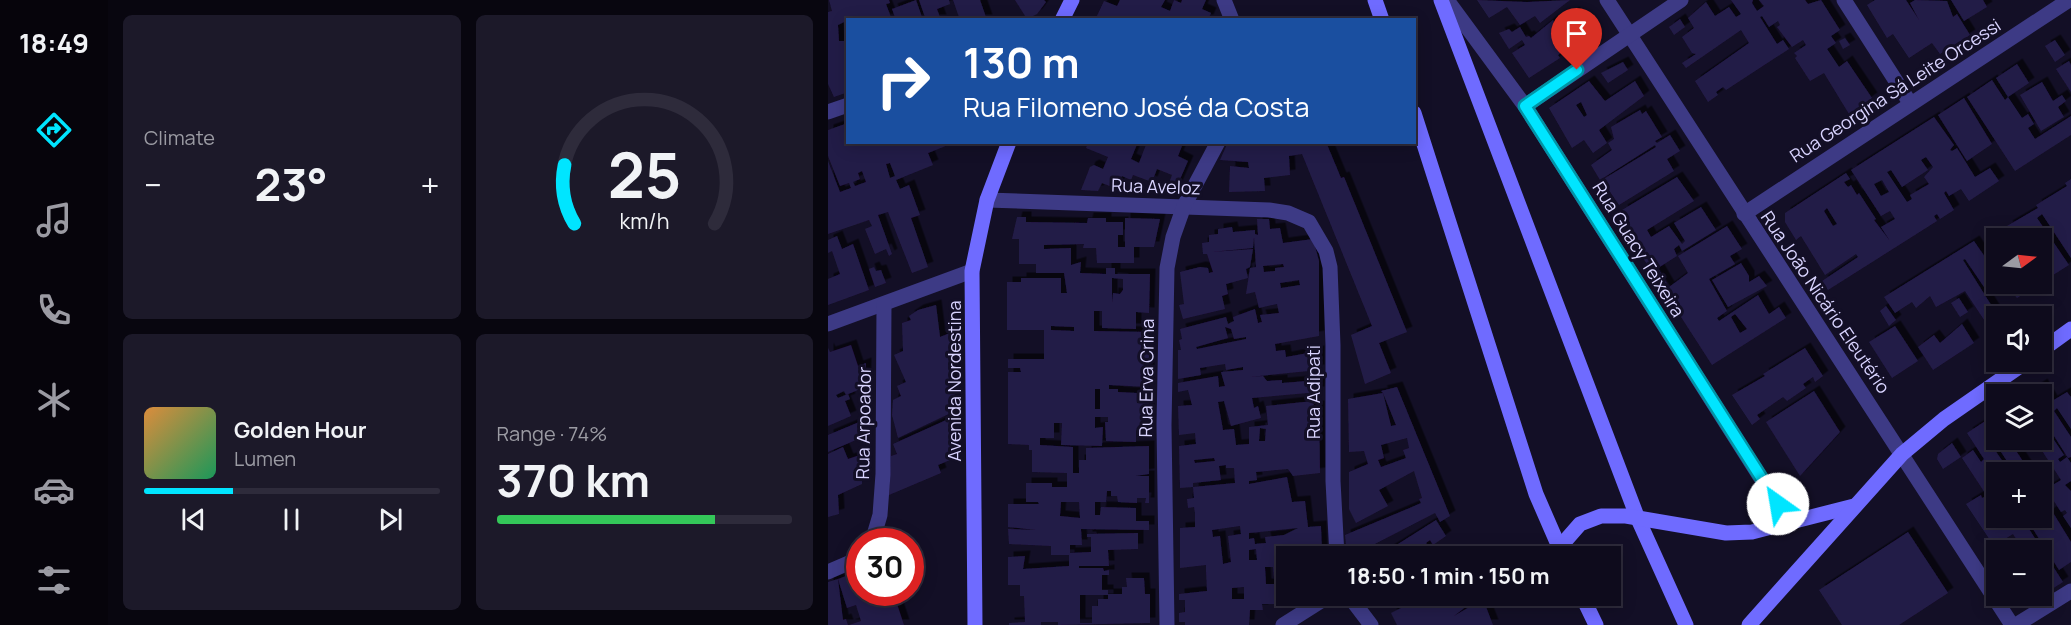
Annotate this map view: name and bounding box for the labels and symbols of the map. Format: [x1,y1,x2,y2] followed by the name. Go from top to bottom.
[1551,8,1602,70] pin
[1785,13,2005,167] street label: Rua Georgina Sá Leite Orcessi
[1111,172,1201,200] street label: Rua Aveloz
[1588,177,1690,321] street label: Rua Guacy Teixeira
[1756,206,1896,398] street label: Rua João Nicário Eleutério
[1986,228,2052,294] north arrow
[942,301,966,461] street label: Avenida Nordestina
[1133,318,1159,438] street label: Rua Erva Crina
[1301,345,1325,439] street label: Rua Adipati
[850,366,876,480] street label: Rua Arpoador
[1746,472,1810,536] position arrow
[846,528,924,606] speed limit sign: 30

